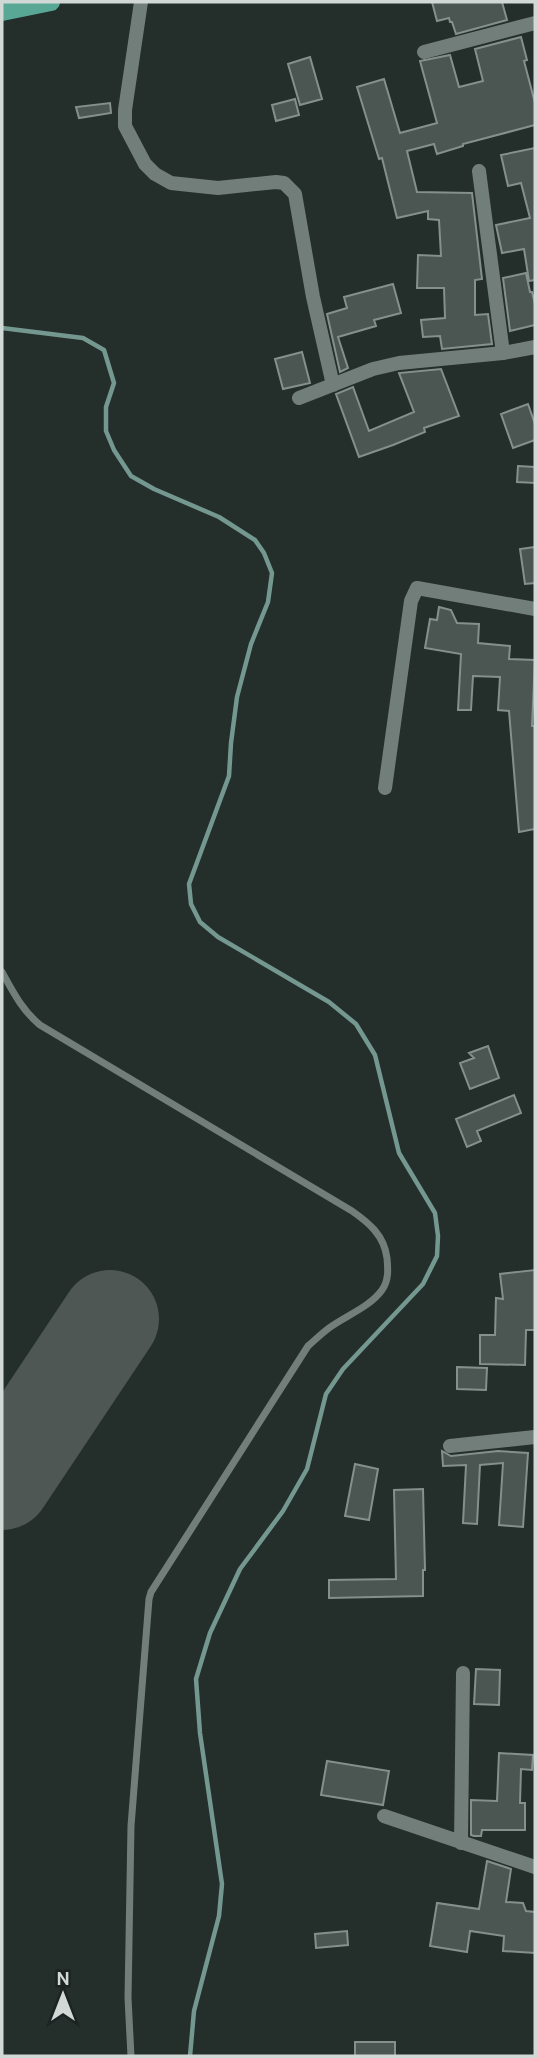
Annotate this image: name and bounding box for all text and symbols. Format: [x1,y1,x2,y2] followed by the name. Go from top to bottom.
[28,1960,98,2030] north arrow
[56,1968,70,1992] text: N

